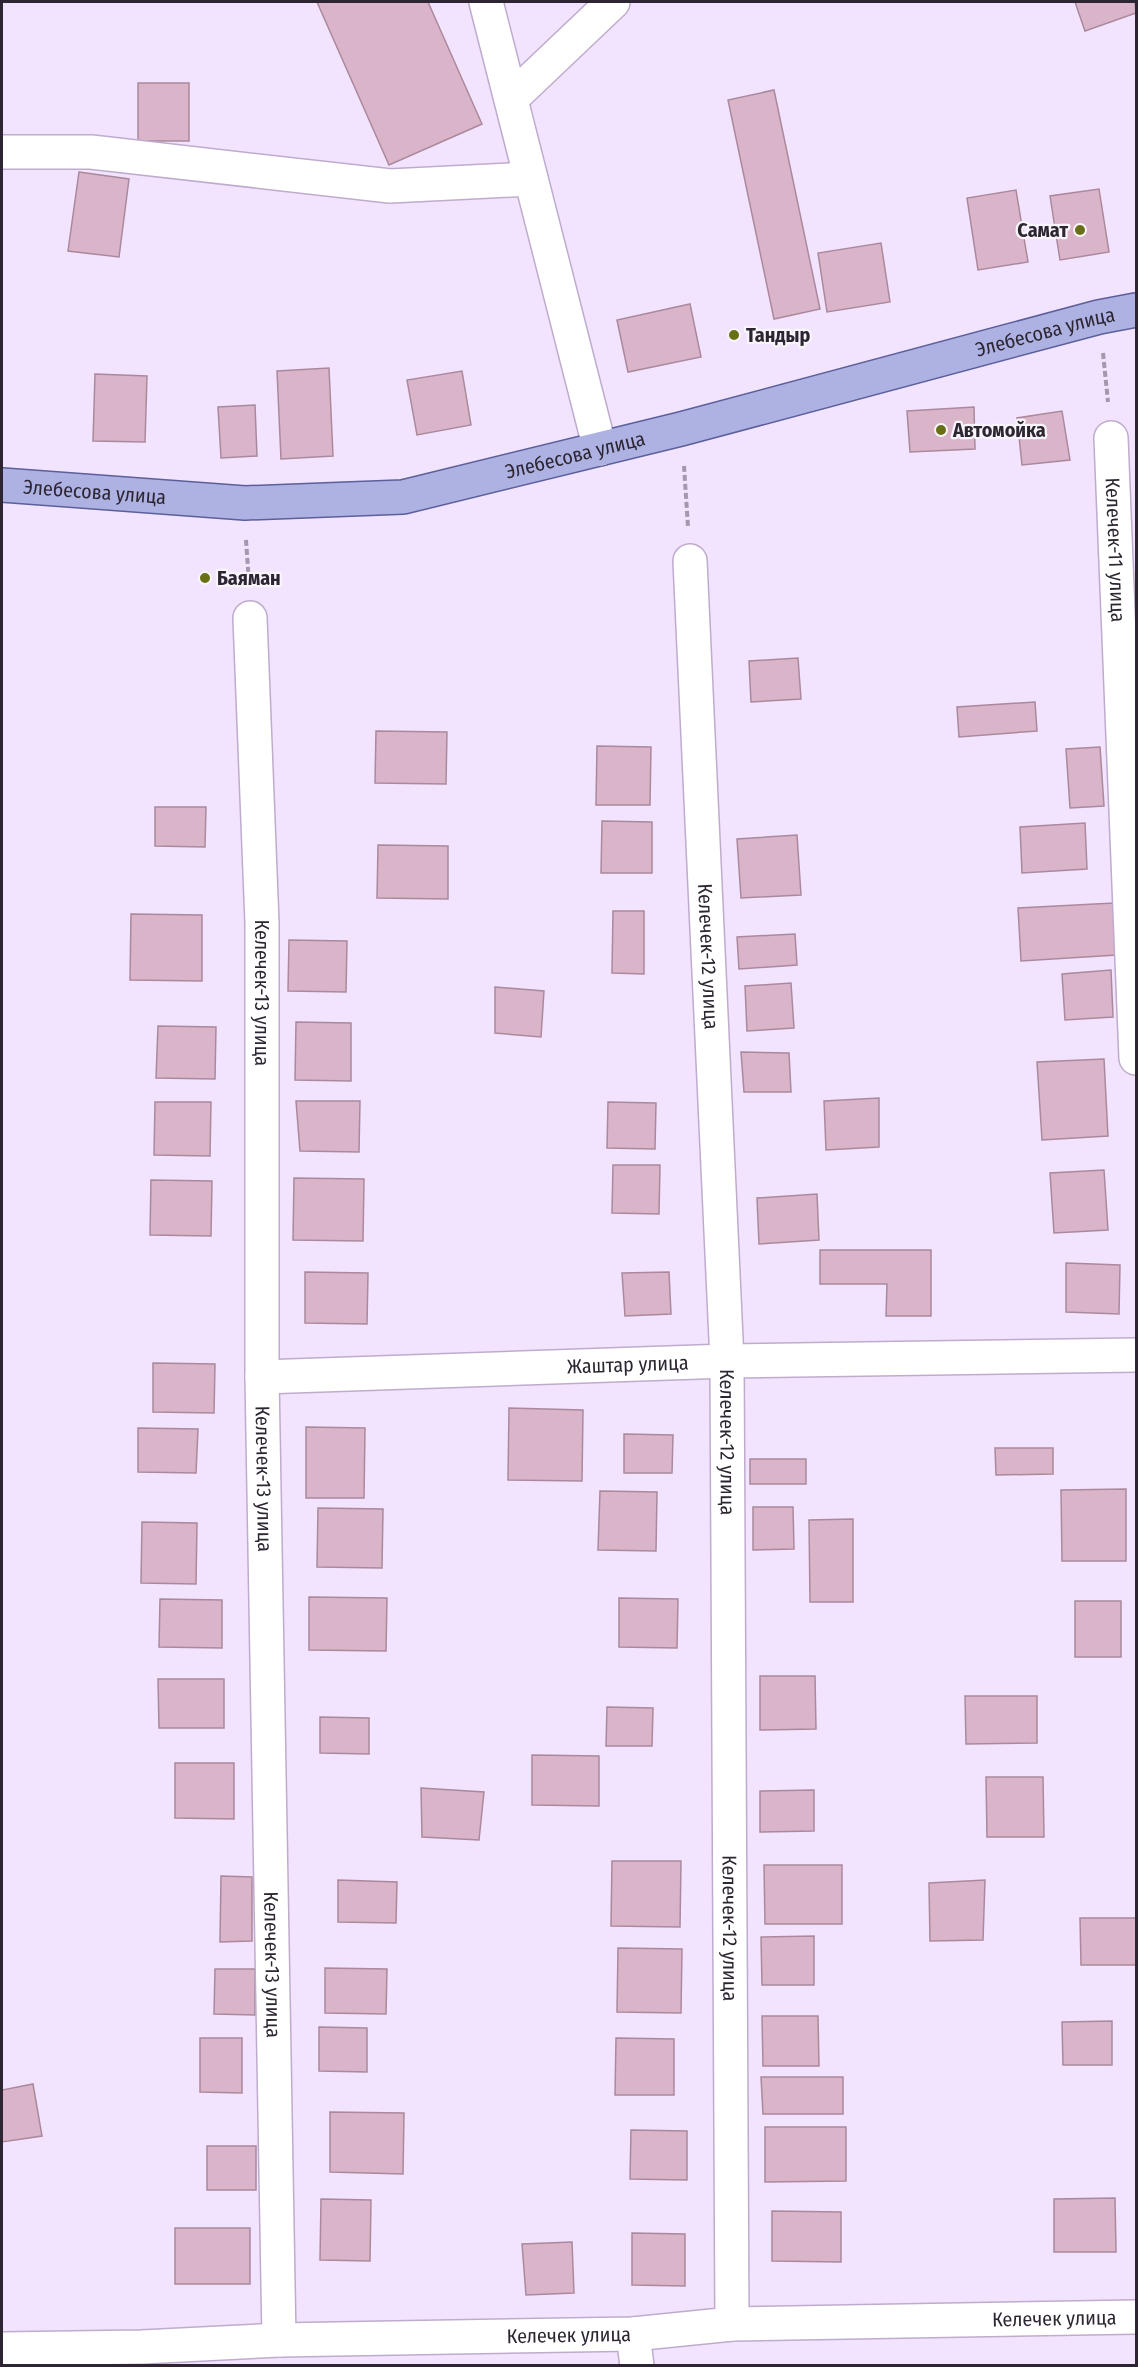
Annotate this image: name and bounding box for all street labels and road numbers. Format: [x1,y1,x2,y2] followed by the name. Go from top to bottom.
[973,302,1117,362] street label: Элебесова улица
[503,426,648,484] street label: Элебесова улица
[22,475,167,509] street label: Элебесова улица
[1101,477,1130,623] street label: Келечек-11 улица
[693,883,724,1030] street label: Келечек-12 улица
[250,920,274,1066] street label: Келечек-13 улица
[567,1350,689,1378] street label: Жаштар улица
[715,1369,740,1515] street label: Келечек-12 улица
[251,1405,277,1552] street label: Келечек-13 улица
[718,1855,742,2001] street label: Келечек-12 улица
[259,1891,286,2038] street label: Келечек-13 улица
[992,2305,1117,2331] street label: Келечек улица
[506,2322,631,2348] street label: Келечек улица

